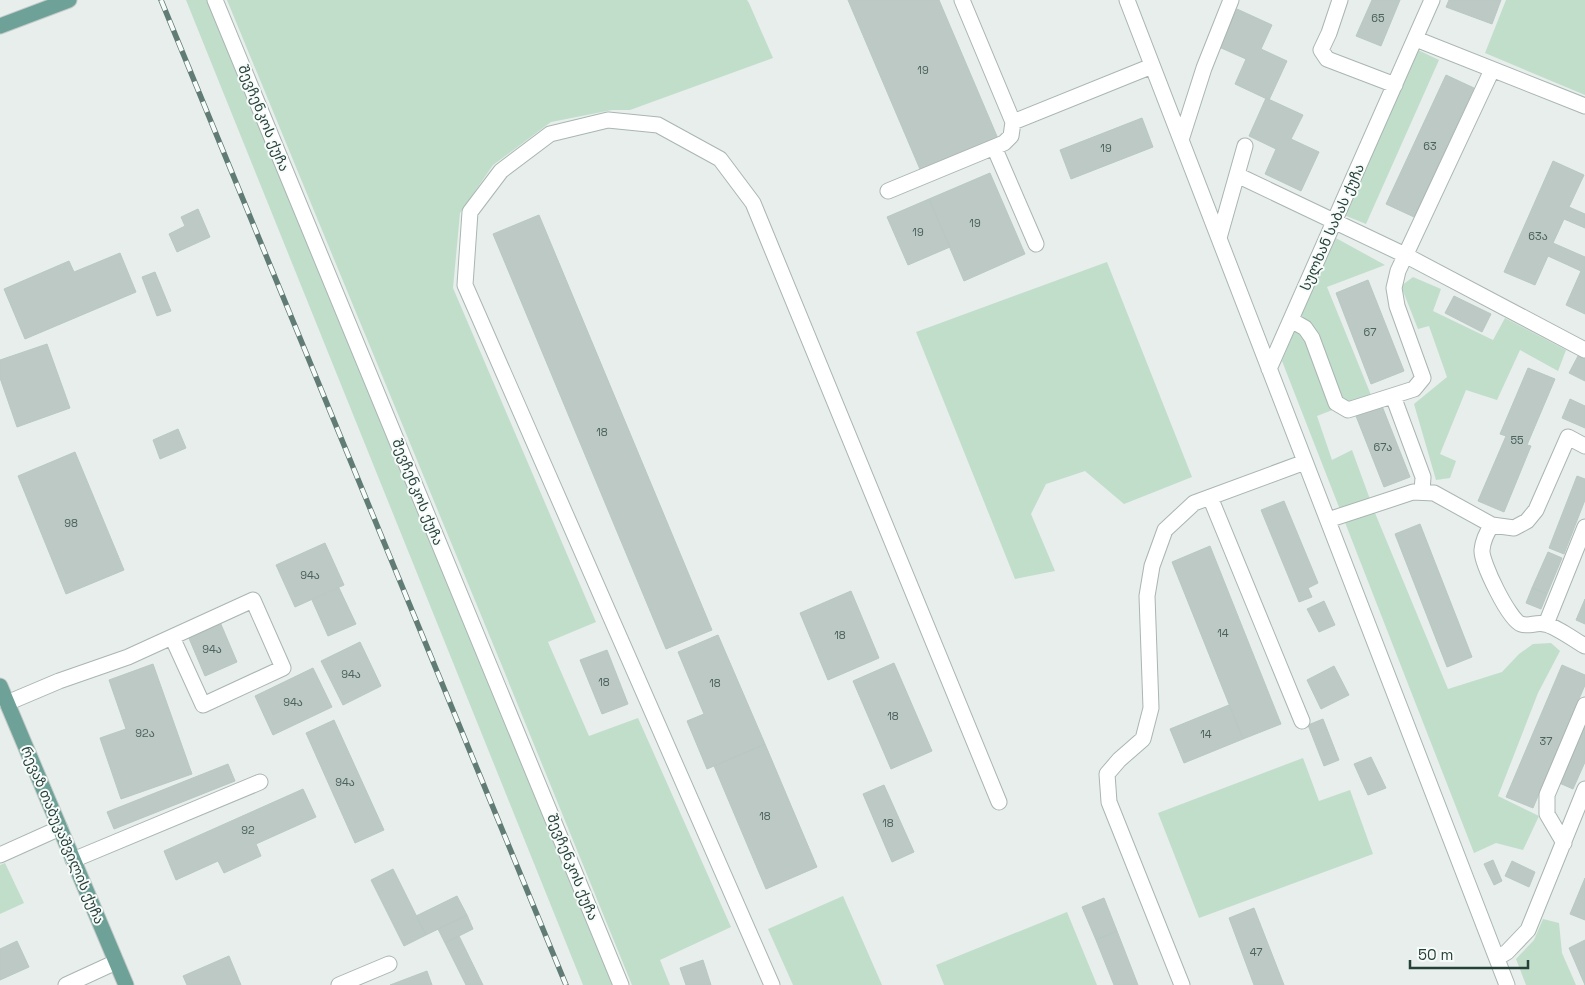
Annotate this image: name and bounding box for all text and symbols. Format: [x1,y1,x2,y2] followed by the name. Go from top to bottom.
[1371,11,1385,25] house number: 65
[234,62,294,174] street label: შევჩენკოს ქუჩა
[917,63,929,77] house number: 19
[1423,139,1437,153] house number: 63
[1100,141,1112,155] house number: 19
[1296,161,1368,293] street label: სულხან საბას ქუჩა
[969,216,981,230] house number: 19
[912,225,924,239] house number: 19
[1528,229,1548,243] house number: 63ა
[1364,325,1376,339] house number: 67
[596,425,608,439] house number: 18
[1510,433,1524,447] house number: 55
[388,436,448,548] street label: შევჩენკოს ქუჩა
[1374,440,1392,454] house number: 67ა
[64,516,78,530] house number: 98
[300,568,320,582] house number: 94ა
[1217,626,1229,640] house number: 14
[834,628,846,642] house number: 18
[202,642,222,656] house number: 94ა
[341,667,361,681] house number: 94ა
[598,675,610,689] house number: 18
[709,676,721,690] house number: 18
[283,695,303,709] house number: 94ა
[887,709,899,723] house number: 18
[135,726,155,740] house number: 92ა
[1200,727,1212,741] house number: 14
[1540,734,1552,748] house number: 37
[17,743,109,927] street label: რევაზ თაბუკაშვილის ქუჩა
[335,775,355,789] house number: 94ა
[759,809,771,823] house number: 18
[543,811,603,923] street label: შევჩენკოს ქუჩა
[882,816,894,830] house number: 18
[241,823,255,837] house number: 92
[1410,938,1528,970] scale bar
[1250,945,1262,959] house number: 47
[1418,945,1453,964] text: 50 m

